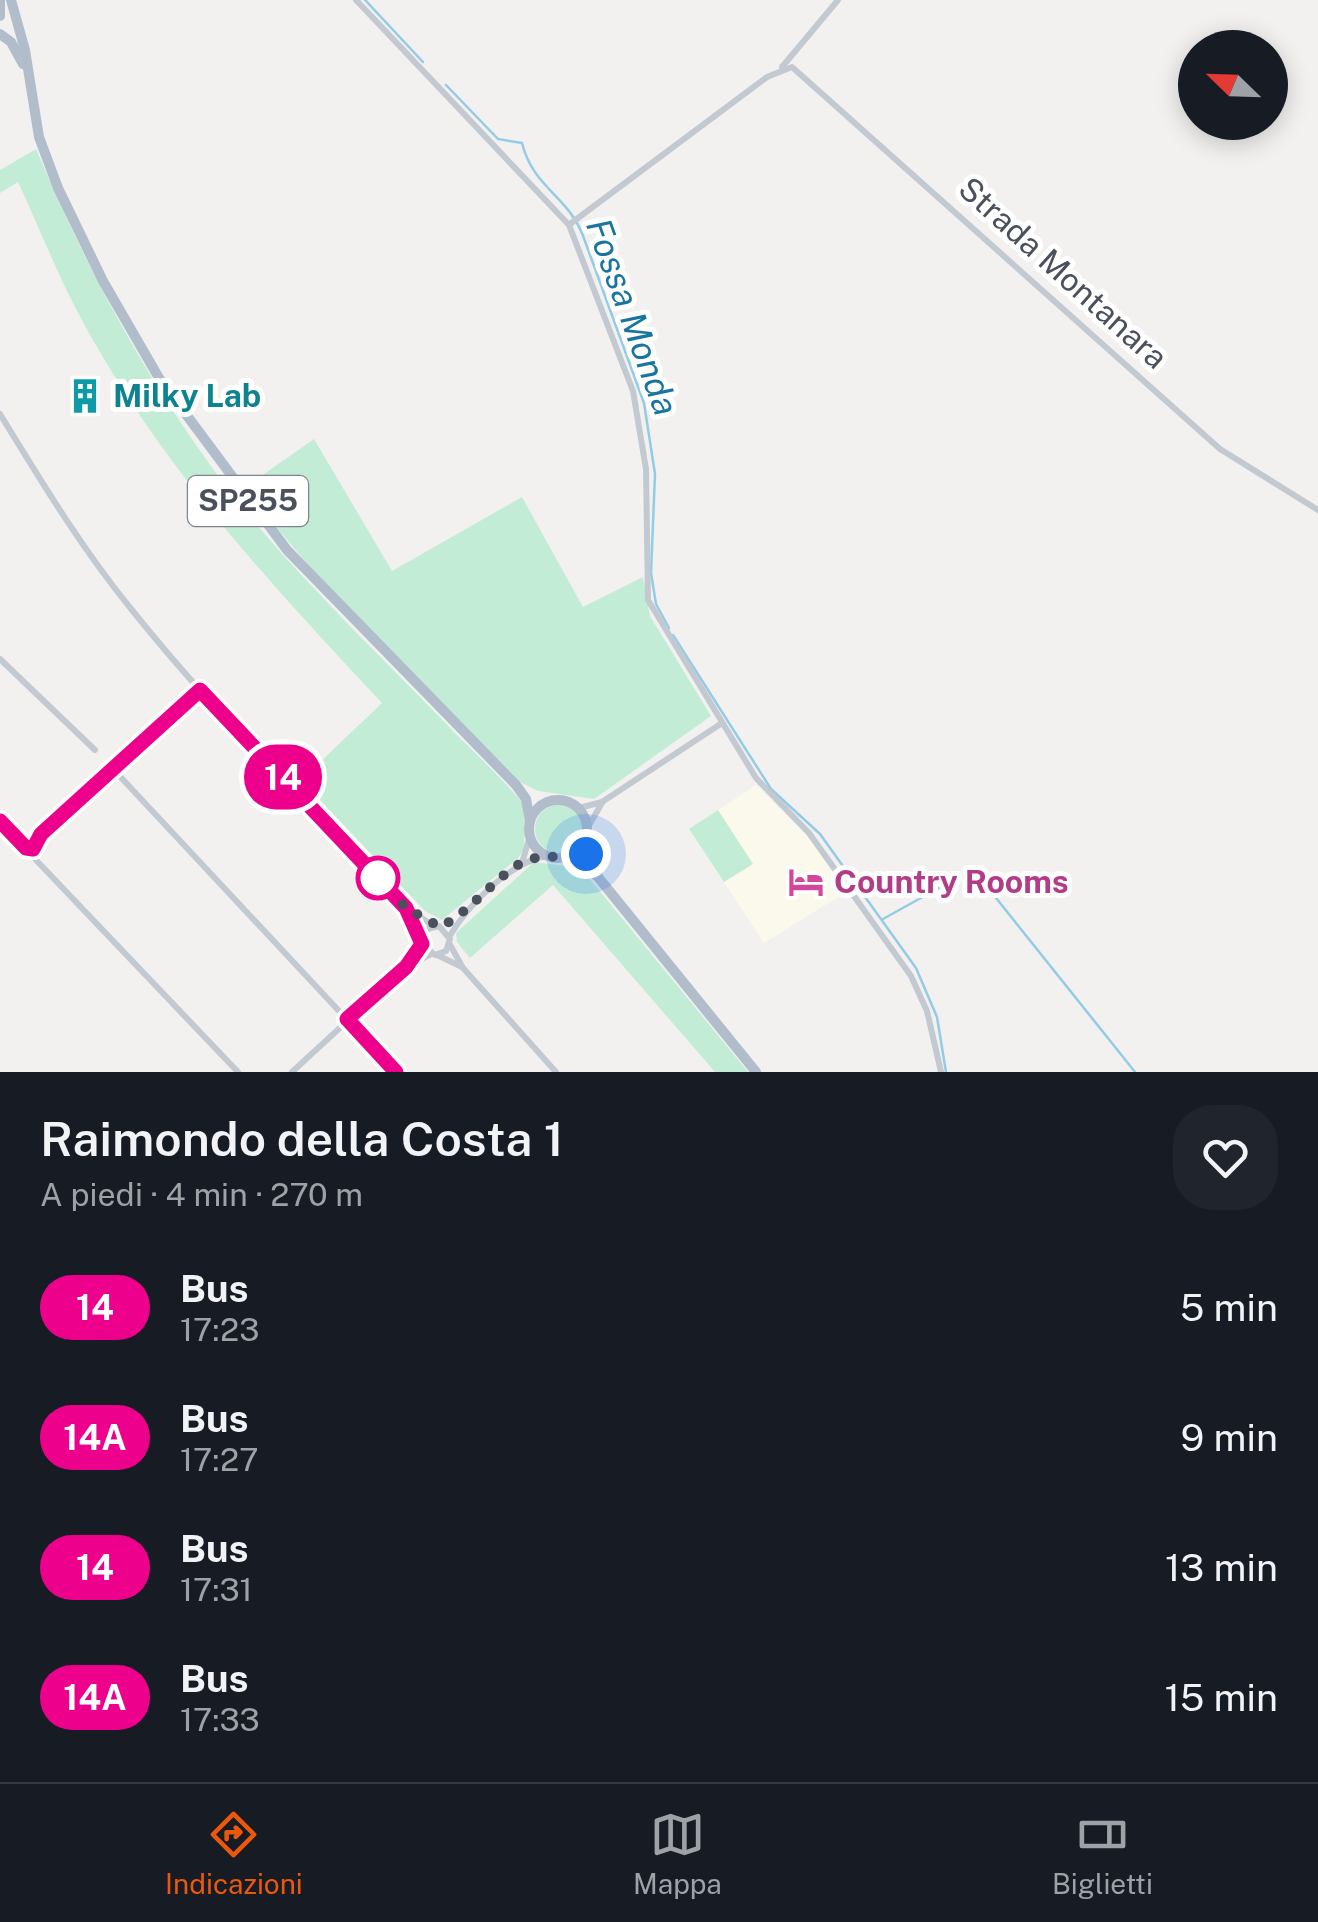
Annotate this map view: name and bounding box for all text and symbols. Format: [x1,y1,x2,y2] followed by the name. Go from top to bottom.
[1178,30,1288,140] north arrow
[1178,30,1288,140] map controls
[952,169,1175,376] street label: Strada Montanara
[578,213,687,421] water label: Fossa Monda
[66,377,104,415] building icon: Milky Lab
[113,377,261,414] place label: Milky Lab
[188,476,308,526] road number: SP255
[238,744,328,810] line badge: 14
[264,757,302,798] text: 14
[561,829,611,879] your location
[357,857,399,899] unlabelled marker
[787,863,825,901] hotel icon: Country Rooms
[834,863,1069,900] place label: Country Rooms
[1173,1105,1278,1210] button: heart
[40,1110,564,1167] text: Raimondo della Costa 1
[40,1176,363,1213] text: A piedi · 4 min · 270 m
[180,1266,249,1311] text: Bus
[1180,1285,1278,1330] text: 5 min
[76,1287,114,1328] text: 14
[180,1311,259,1348] text: 17:23
[180,1396,249,1441] text: Bus
[1181,1415,1278,1460] text: 9 min
[63,1417,127,1458] text: 14A
[180,1441,258,1478] text: 17:27
[180,1526,249,1571] text: Bus
[1165,1545,1278,1590] text: 13 min
[76,1547,114,1588] text: 14
[180,1571,253,1608] text: 17:31
[180,1656,249,1701] text: Bus
[1165,1675,1278,1720] text: 15 min
[63,1677,127,1718] text: 14A
[180,1701,260,1738] text: 17:33
[165,1807,303,1900] tab: Indicazioni
[633,1807,722,1900] tab: Mappa
[1052,1807,1153,1900] tab: Biglietti

